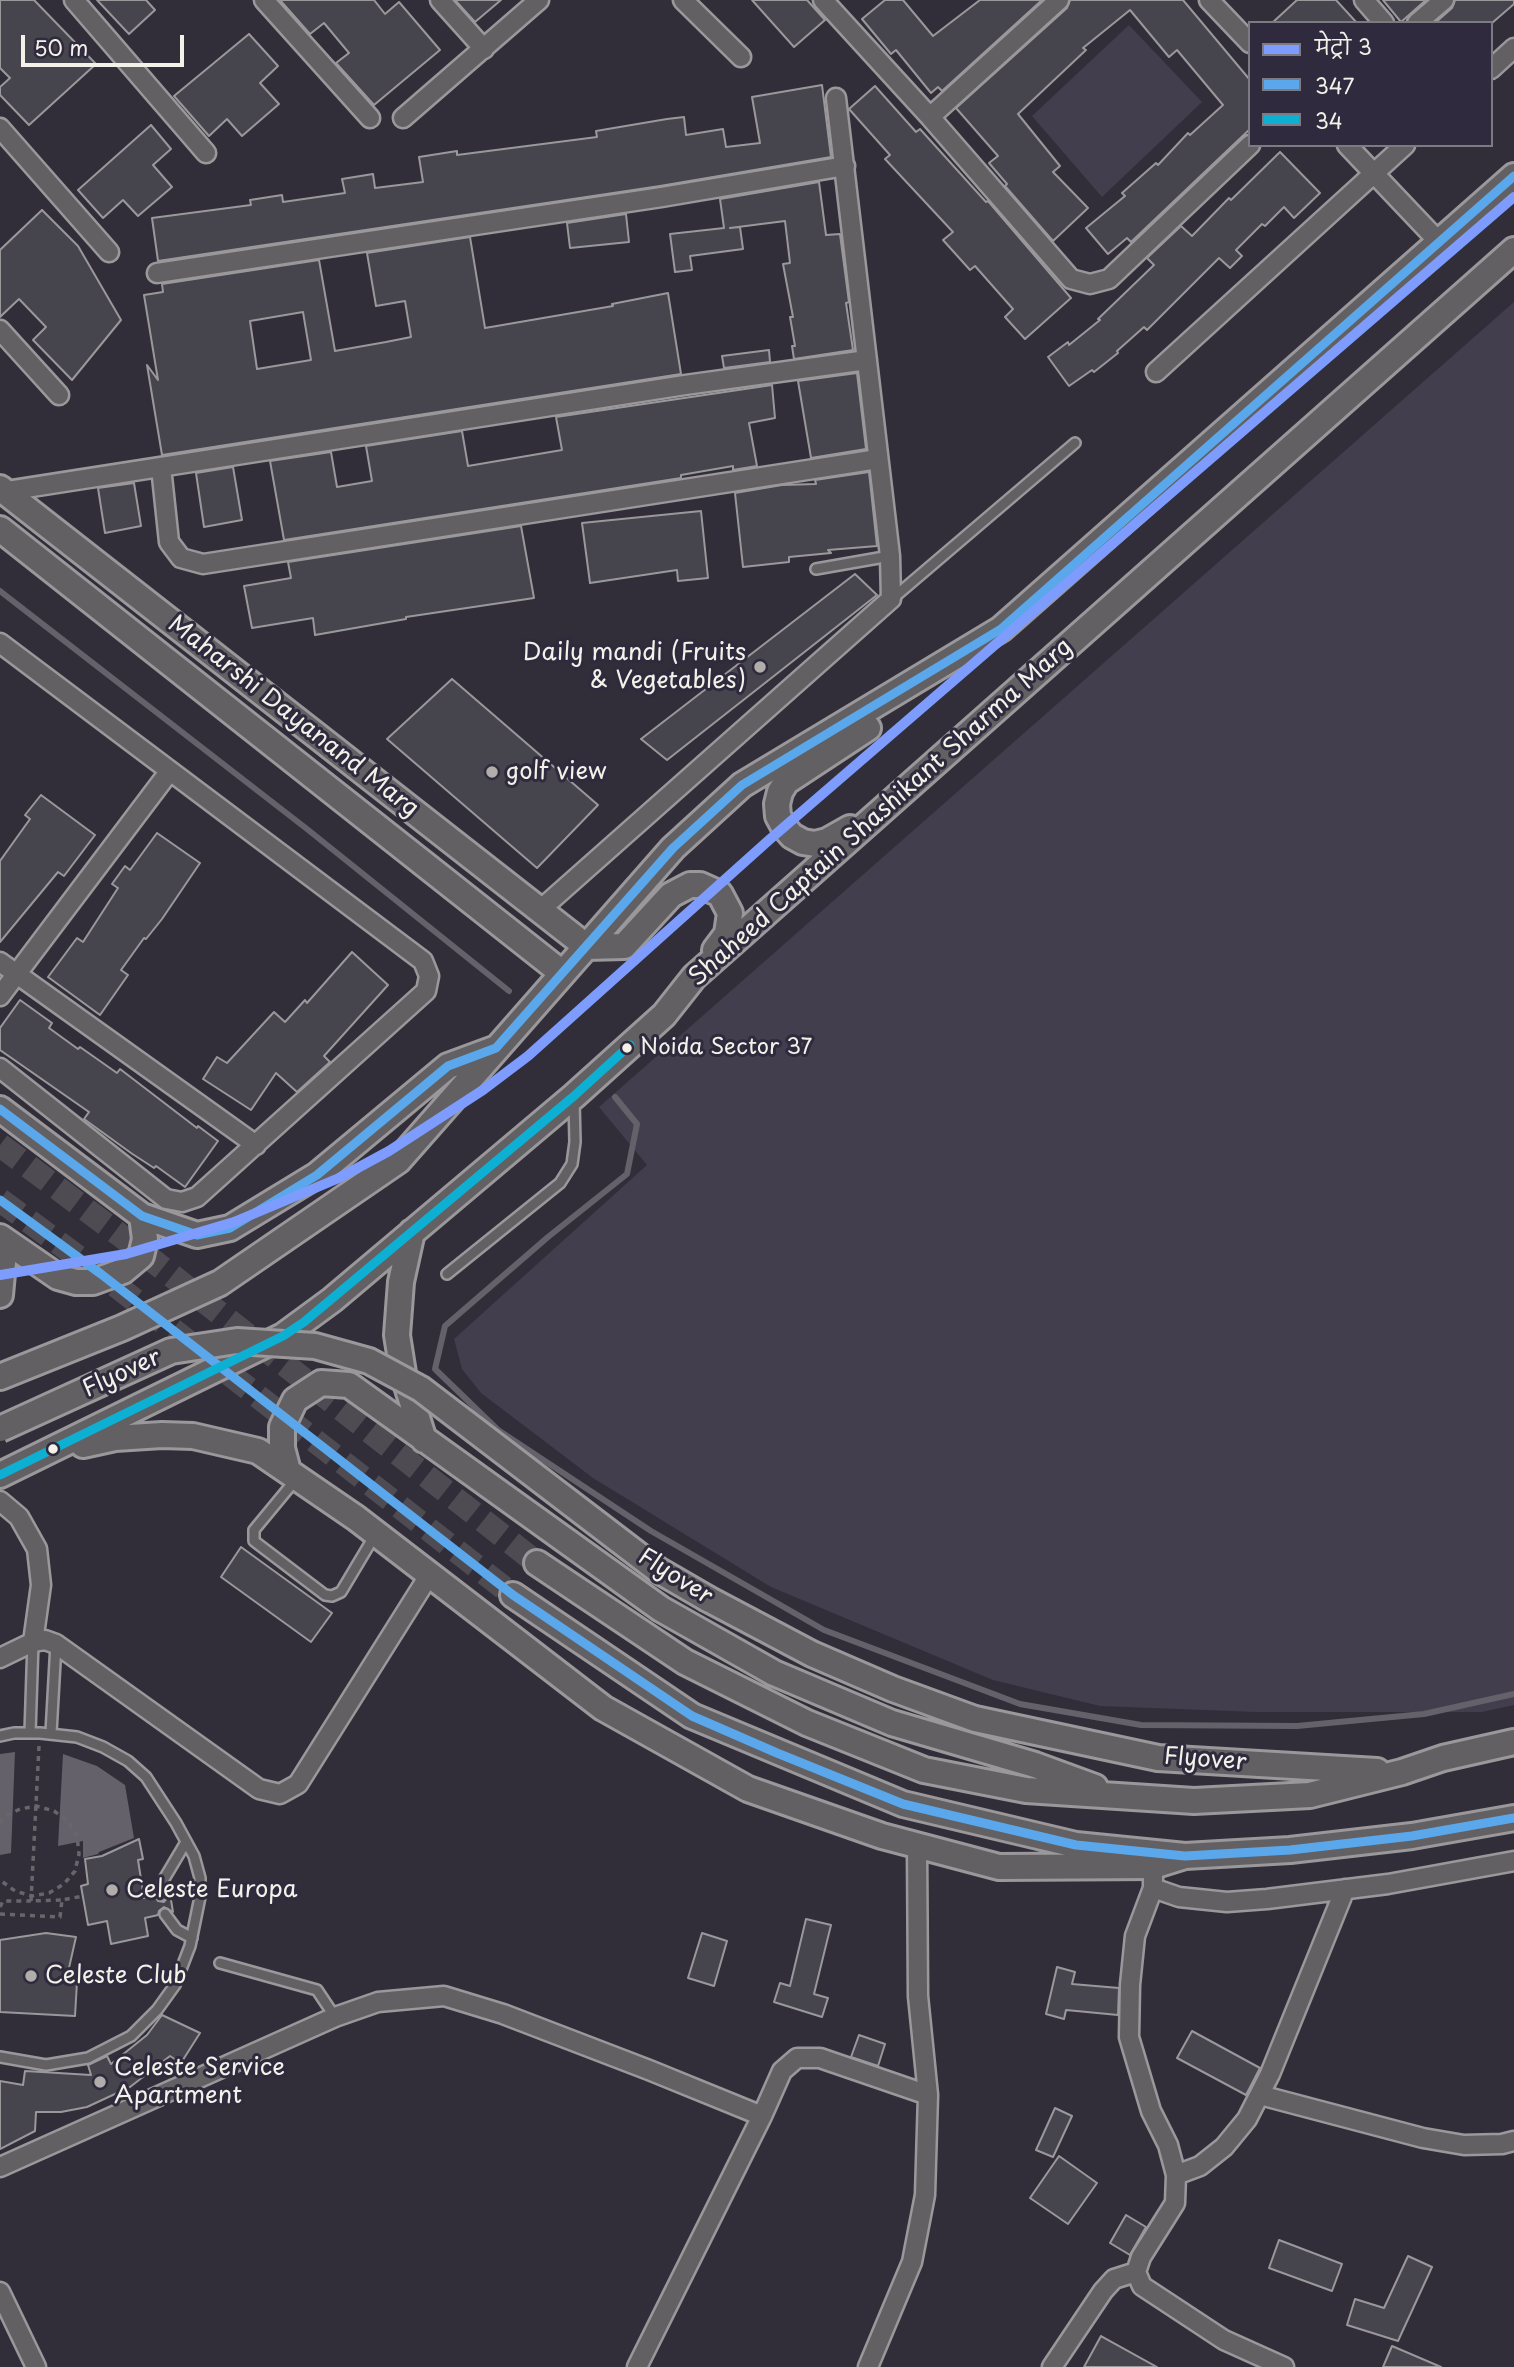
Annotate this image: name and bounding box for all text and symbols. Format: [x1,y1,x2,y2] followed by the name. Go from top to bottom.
[24,21,187,65] scale bar
[1248,21,1493,147] legend
[1315,30,1372,62] text: मेट्रो 3
[34,31,88,63] text: 50 m
[1315,69,1354,101] text: 347
[1315,104,1343,136] text: 34
[162,610,424,824] street label: Maharshi Dayanand Marg
[683,633,1079,993] street label: Shaheed Captain Shashikant Sharma Marg
[523,639,746,695] place label: Daily mandi (Fruits & Vegetables)
[752,659,768,675] marker: Daily mandi (Fruits & Vegetables)
[506,758,606,786] place label: golf view
[484,764,500,780] marker: golf view
[640,1035,812,1061] place label: Noida Sector 37
[620,1041,634,1055] marker: Noida Sector 37
[78,1343,166,1405] street label: Flyover
[46,1442,60,1456] unlabelled marker
[632,1543,718,1611] street label: Flyover
[1163,1743,1247,1777] street label: Flyover
[126,1876,297,1904] place label: Celeste Europa
[104,1882,120,1898] marker: Celeste Europa
[45,1962,187,1990] place label: Celeste Club
[23,1968,39,1984] marker: Celeste Club
[114,2054,285,2110] place label: Celeste Service Apartment
[92,2074,108,2090] marker: Celeste Service Apartment

